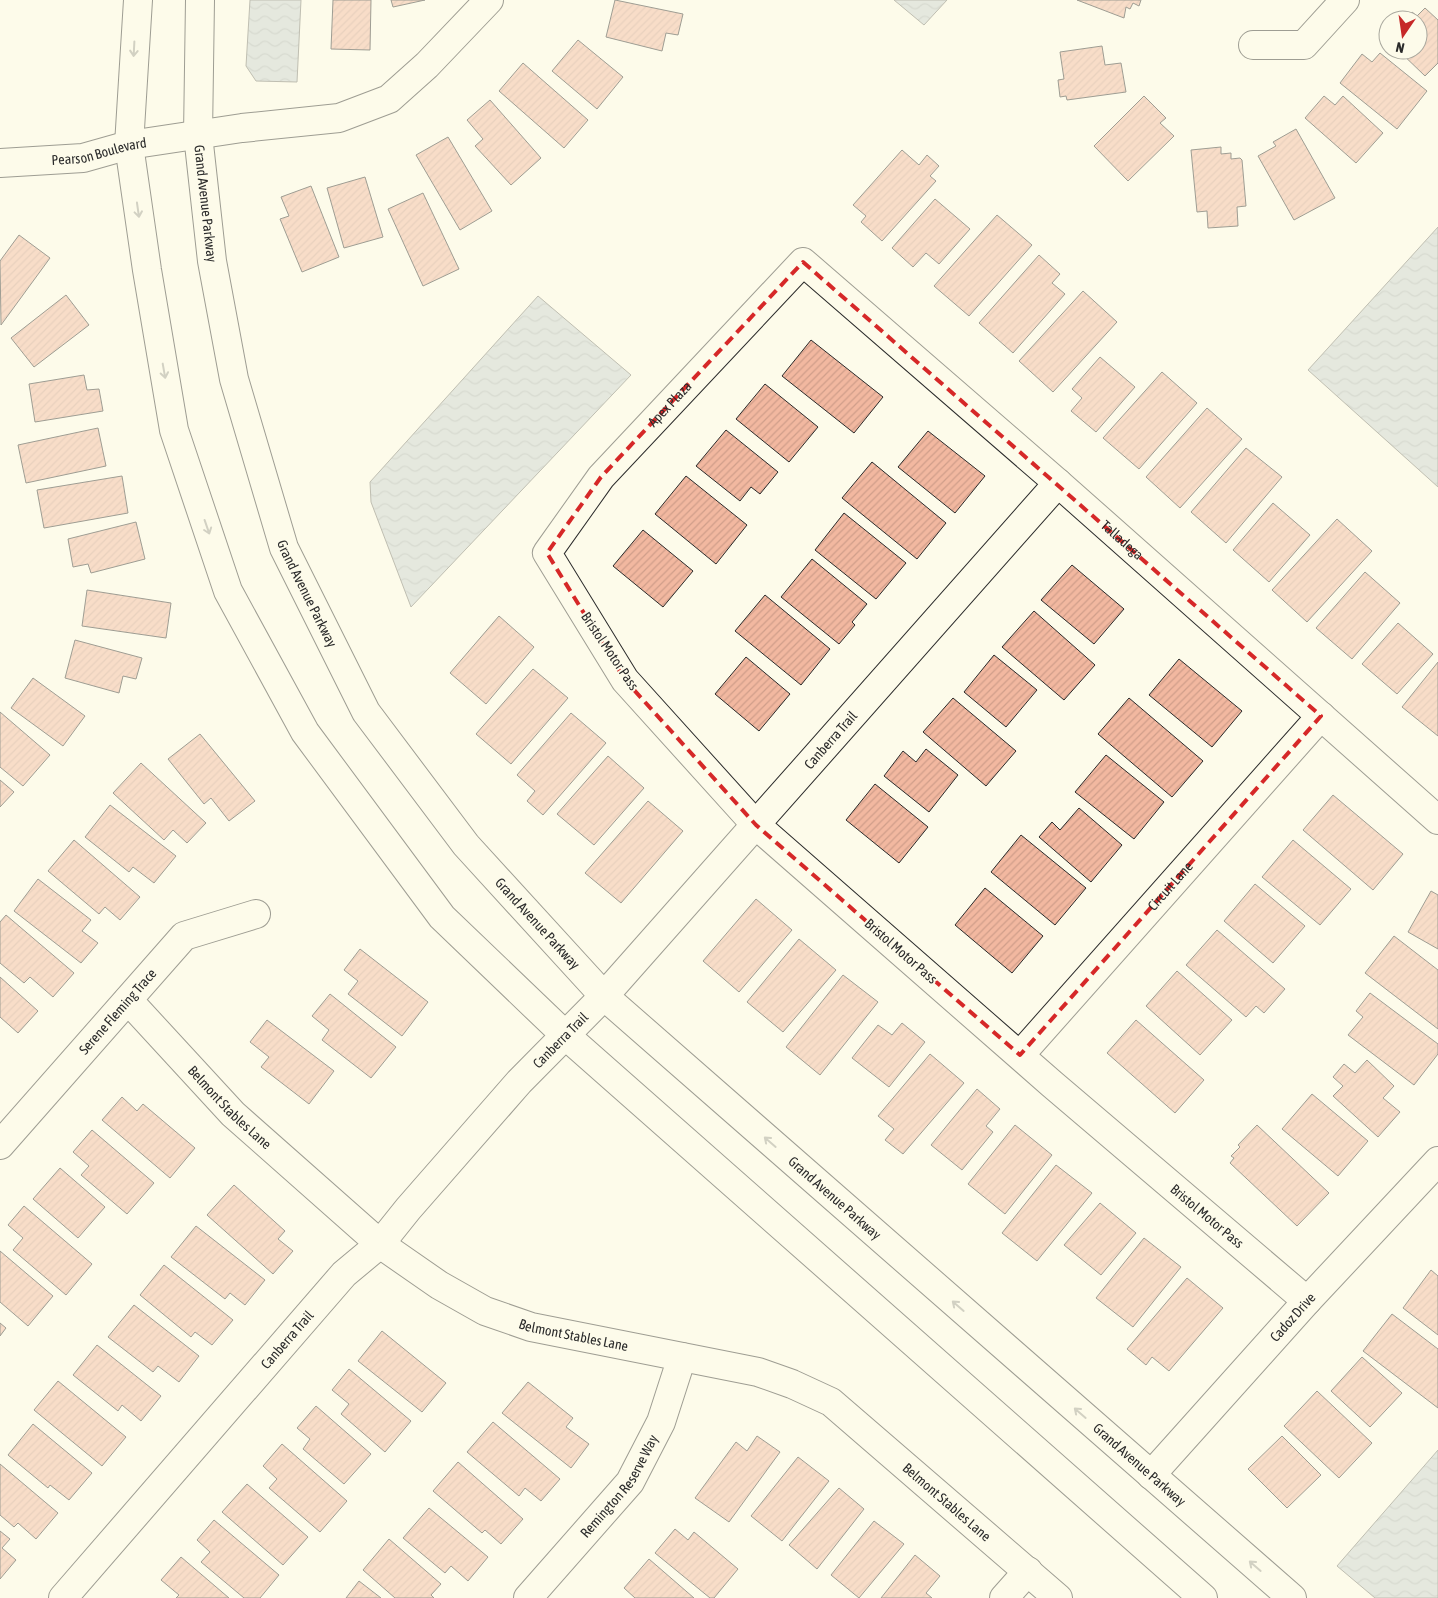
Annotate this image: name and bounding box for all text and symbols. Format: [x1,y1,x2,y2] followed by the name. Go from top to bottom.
[1378,10,1428,60] north arrow
[1394,39,1406,56] text: N
[130,40,139,56] one-way arrow
[51,134,147,168] street label: Pearson Boulevard
[191,144,220,263] street label: Grand Avenue Parkway
[134,202,144,218] one-way arrow
[159,362,169,378] one-way arrow
[645,378,695,430] street label: Apex Plaza
[1098,517,1146,563] street label: Talladega
[202,519,212,535] one-way arrow
[274,538,340,650] street label: Grand Avenue Parkway
[578,609,642,693] street label: Bristol Motor Pass
[801,708,860,772] street label: Canberra Trail
[1144,858,1196,914] street label: Circuit Lane
[492,874,583,972] street label: Grand Avenue Parkway
[862,915,940,987] street label: Bristol Motor Pass
[76,965,160,1057] street label: Serene Fleming Trace
[529,1009,591,1071] street label: Canberra Trail
[185,1063,275,1152] street label: Belmont Stables Lane
[763,1136,776,1147] one-way arrow
[785,1153,885,1243] street label: Grand Avenue Parkway
[1167,1181,1247,1251] street label: Bristol Motor Pass
[1267,1289,1319,1345] street label: Cadoz Drive
[952,1301,965,1312] one-way arrow
[258,1307,317,1372] street label: Canberra Trail
[517,1315,630,1354] street label: Belmont Stables Lane
[1074,1407,1087,1419] one-way arrow
[1090,1420,1189,1510] street label: Grand Avenue Parkway
[577,1432,661,1541] street label: Remington Reserve Way
[899,1460,994,1544] street label: Belmont Stables Lane
[1249,1560,1262,1572] one-way arrow

